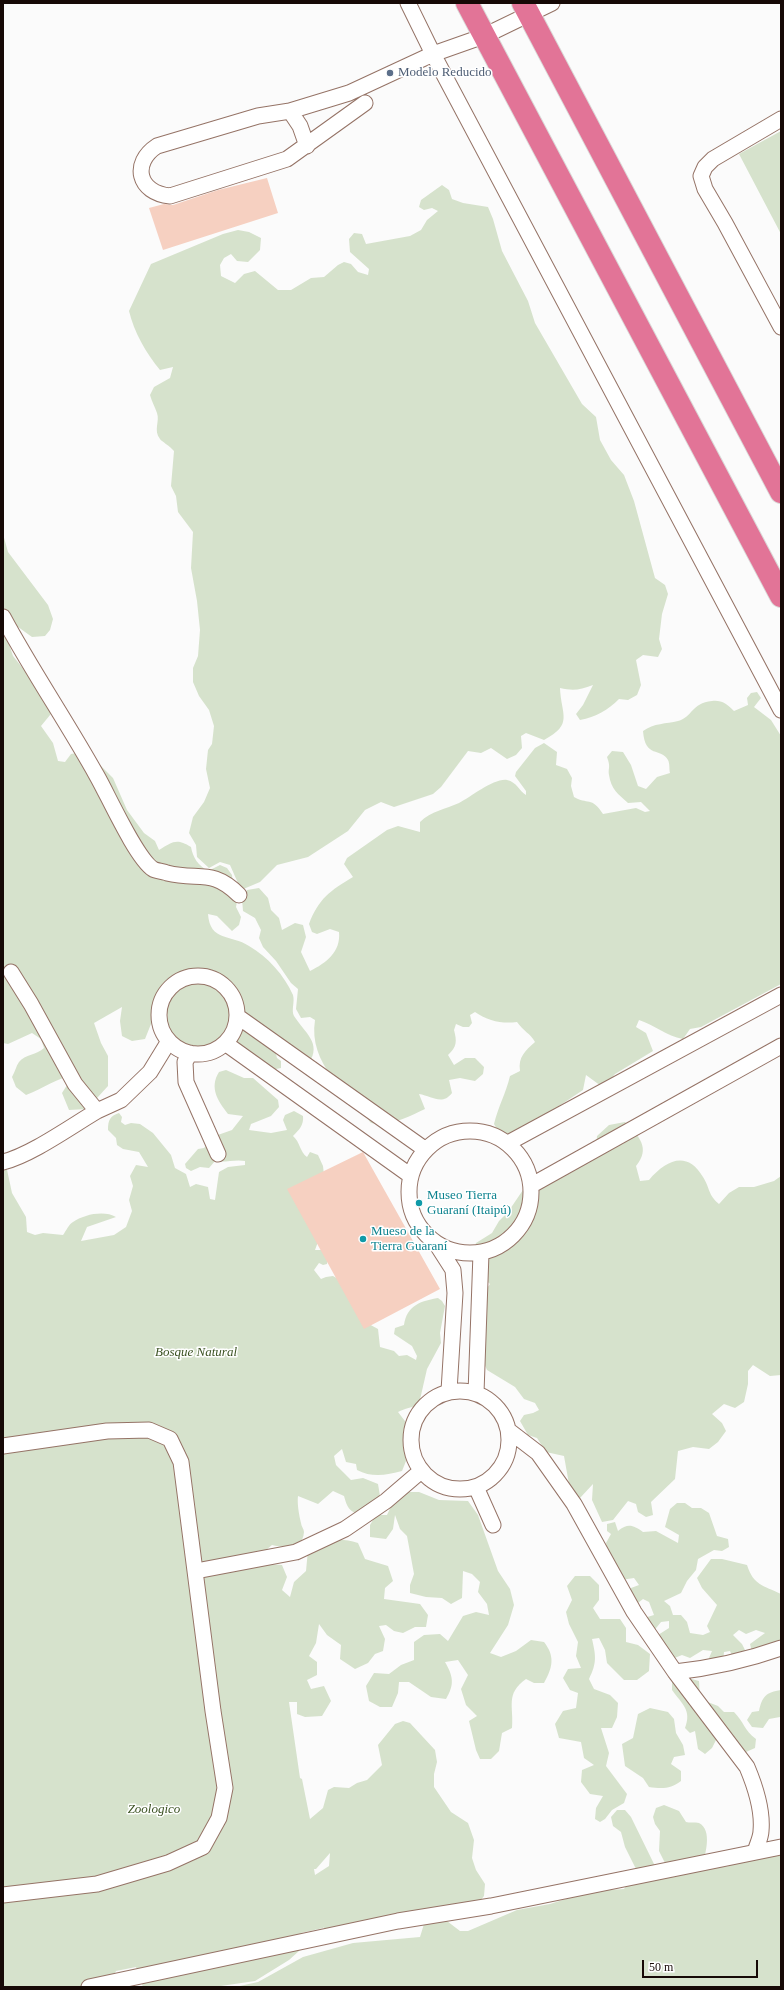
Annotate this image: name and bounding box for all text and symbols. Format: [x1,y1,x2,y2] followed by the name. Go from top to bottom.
[398,65,492,81] place label: Modelo Reducido
[385,68,395,78] marker: Modelo Reducido
[427,1188,511,1219] place label: Museo Tierra Guaraní (Itaipú)
[414,1198,424,1208] marker: Museo Tierra Guaraní (Itaipú)
[371,1224,447,1255] place label: Mueso de la Tierra Guaraní
[358,1234,368,1244] marker: Mueso de la Tierra Guaraní
[155,1345,237,1361] park label: Bosque Natural
[128,1802,180,1818] park label: Zoologico
[644,1952,760,1978] scale bar
[649,1960,673,1974] text: 50 m

